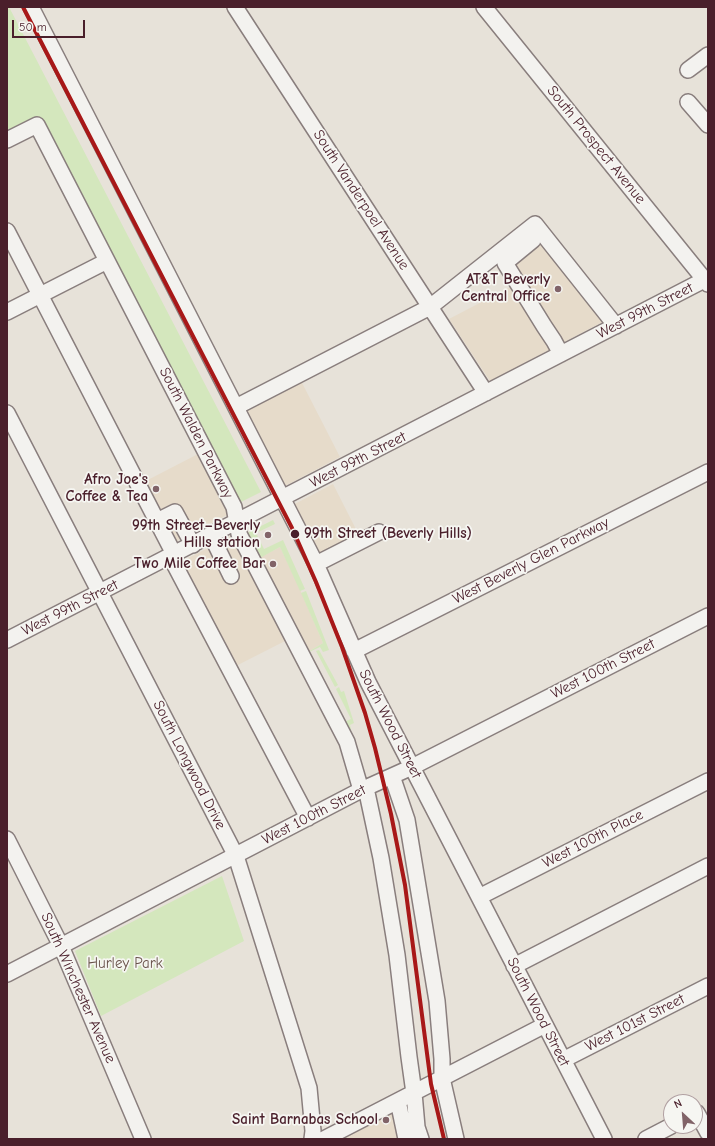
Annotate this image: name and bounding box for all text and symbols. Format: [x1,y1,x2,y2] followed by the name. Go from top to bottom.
[14,12,87,38] scale bar
[19,20,47,34] text: 50 m
[543,82,649,208] street label: South Prospect Avenue
[309,127,413,273] street label: South Vanderpoel Avenue
[461,271,550,306] place label: AT&T Beverly Central Office
[594,279,696,343] street label: West 99th Street
[553,284,563,294] marker: AT&T Beverly Central Office
[155,364,237,502] street label: South Walden Parkway
[307,428,409,492] street label: West 99th Street
[66,471,148,506] place label: Afro Joe's Coffee & Tea
[151,484,161,494] marker: Afro Joe's Coffee & Tea
[450,514,612,608] street label: West Beverly Glen Parkway
[132,517,260,552] place label: 99th Street–Beverly Hills station
[304,525,472,543] place label: 99th Street (Beverly Hills)
[289,528,301,540] marker: 99th Street (Beverly Hills)
[263,530,273,540] marker: 99th Street–Beverly Hills station
[134,555,265,573] place label: Two Mile Coffee Bar
[268,559,278,569] marker: Two Mile Coffee Bar
[19,576,121,640] street label: West 99th Street
[548,635,658,703] street label: West 100th Street
[355,666,425,782] street label: South Wood Street
[149,697,229,833] street label: South Longwood Drive
[259,781,369,849] street label: West 100th Street
[540,806,646,872] street label: West 100th Place
[37,910,119,1066] street label: South Winchester Avenue
[503,954,573,1070] street label: South Wood Street
[87,955,163,973] park label: Hurley Park
[582,990,688,1056] street label: West 101st Street
[663,1094,703,1134] north arrow
[672,1096,684,1111] text: N
[232,1111,378,1129] place label: Saint Barnabas School
[381,1115,391,1125] marker: Saint Barnabas School

